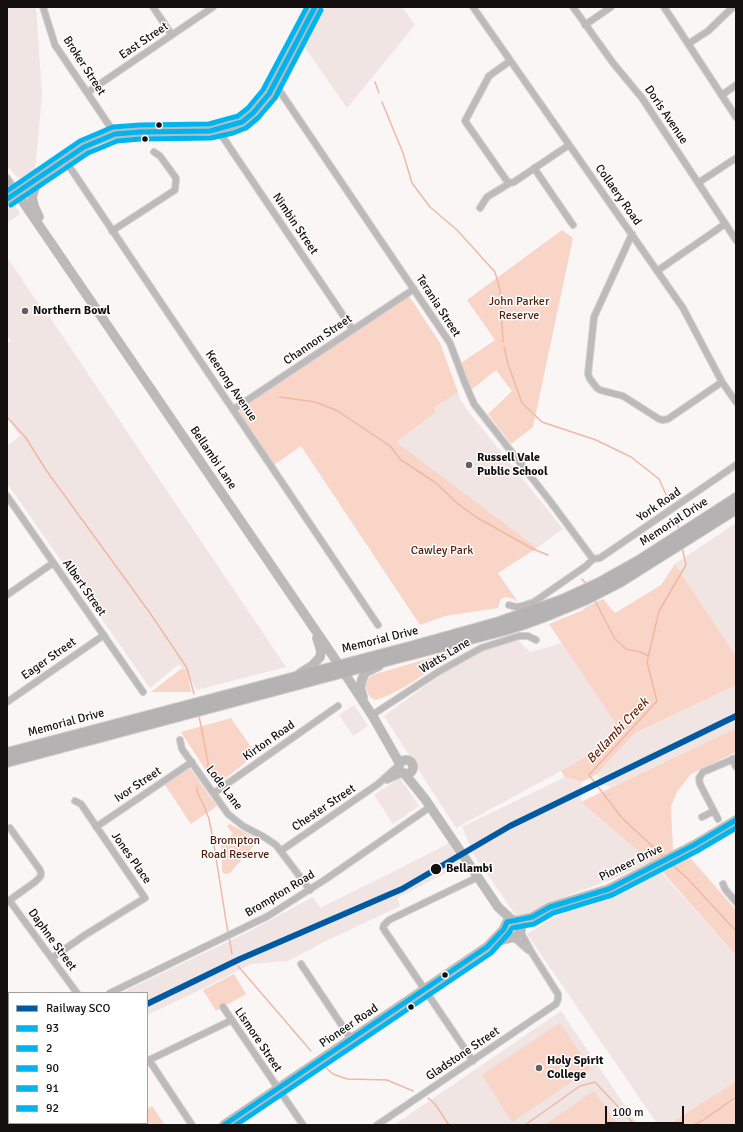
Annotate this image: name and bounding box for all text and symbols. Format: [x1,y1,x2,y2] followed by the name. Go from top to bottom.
[117,19,171,63] street label: East Street
[60,34,108,98] street label: Broker Street
[641,83,691,147] street label: Doris Avenue
[154,120,164,130] unlabelled marker
[140,134,150,144] unlabelled marker
[592,162,644,228] street label: Collaery Road
[269,191,321,257] street label: Nimbin Street
[413,272,463,340] street label: Terania Street
[489,295,549,323] park label: John Parker Reserve
[33,304,110,318] place label: Northern Bowl
[20,306,30,316] marker: Northern Bowl
[281,312,355,368] street label: Channon Street
[202,348,260,424] street label: Keerong Avenue
[187,424,239,492] street label: Bellambi Lane
[477,451,548,479] place label: Russell Vale Public School
[464,460,474,470] marker: Russell Vale Public School
[634,485,684,525] street label: York Road
[637,495,711,549] street label: Memorial Drive
[411,544,473,558] park label: Cawley Park
[59,557,109,619] street label: Albert Street
[340,624,420,656] street label: Memorial Drive
[19,635,79,683] street label: Eager Street
[417,635,473,677] street label: Watts Lane
[584,695,652,767] water label: Bellambi Creek
[26,706,106,740] street label: Memorial Drive
[240,718,298,764] street label: Kirton Road
[203,763,245,813] street label: Lode Lane
[112,764,164,806] street label: Ivor Street
[290,781,358,835] street label: Chester Street
[108,829,154,887] street label: Jones Place
[201,834,269,862] park label: Brompton Road Reserve
[597,841,665,885] street label: Pioneer Drive
[429,862,443,876] marker: Bellambi
[446,862,493,876] place label: Bellambi
[243,868,317,920] street label: Brompton Road
[25,906,79,974] street label: Daphne Street
[440,970,450,980] unlabelled marker
[8,992,148,1124] legend
[46,1001,110,1016] text: Railway SCO
[317,1001,381,1051] street label: Pioneer Road
[406,1002,416,1012] unlabelled marker
[231,1005,285,1075] street label: Lismore Street
[46,1021,59,1036] text: 93
[423,1024,503,1084] street label: Gladstone Street
[46,1041,52,1056] text: 2
[547,1054,603,1082] place label: Holy Spirit College
[46,1061,59,1076] text: 90
[534,1063,544,1073] marker: Holy Spirit College
[46,1081,59,1096] text: 91
[607,1098,686,1124] scale bar
[46,1101,59,1116] text: 92
[612,1105,644,1120] text: 100 m

